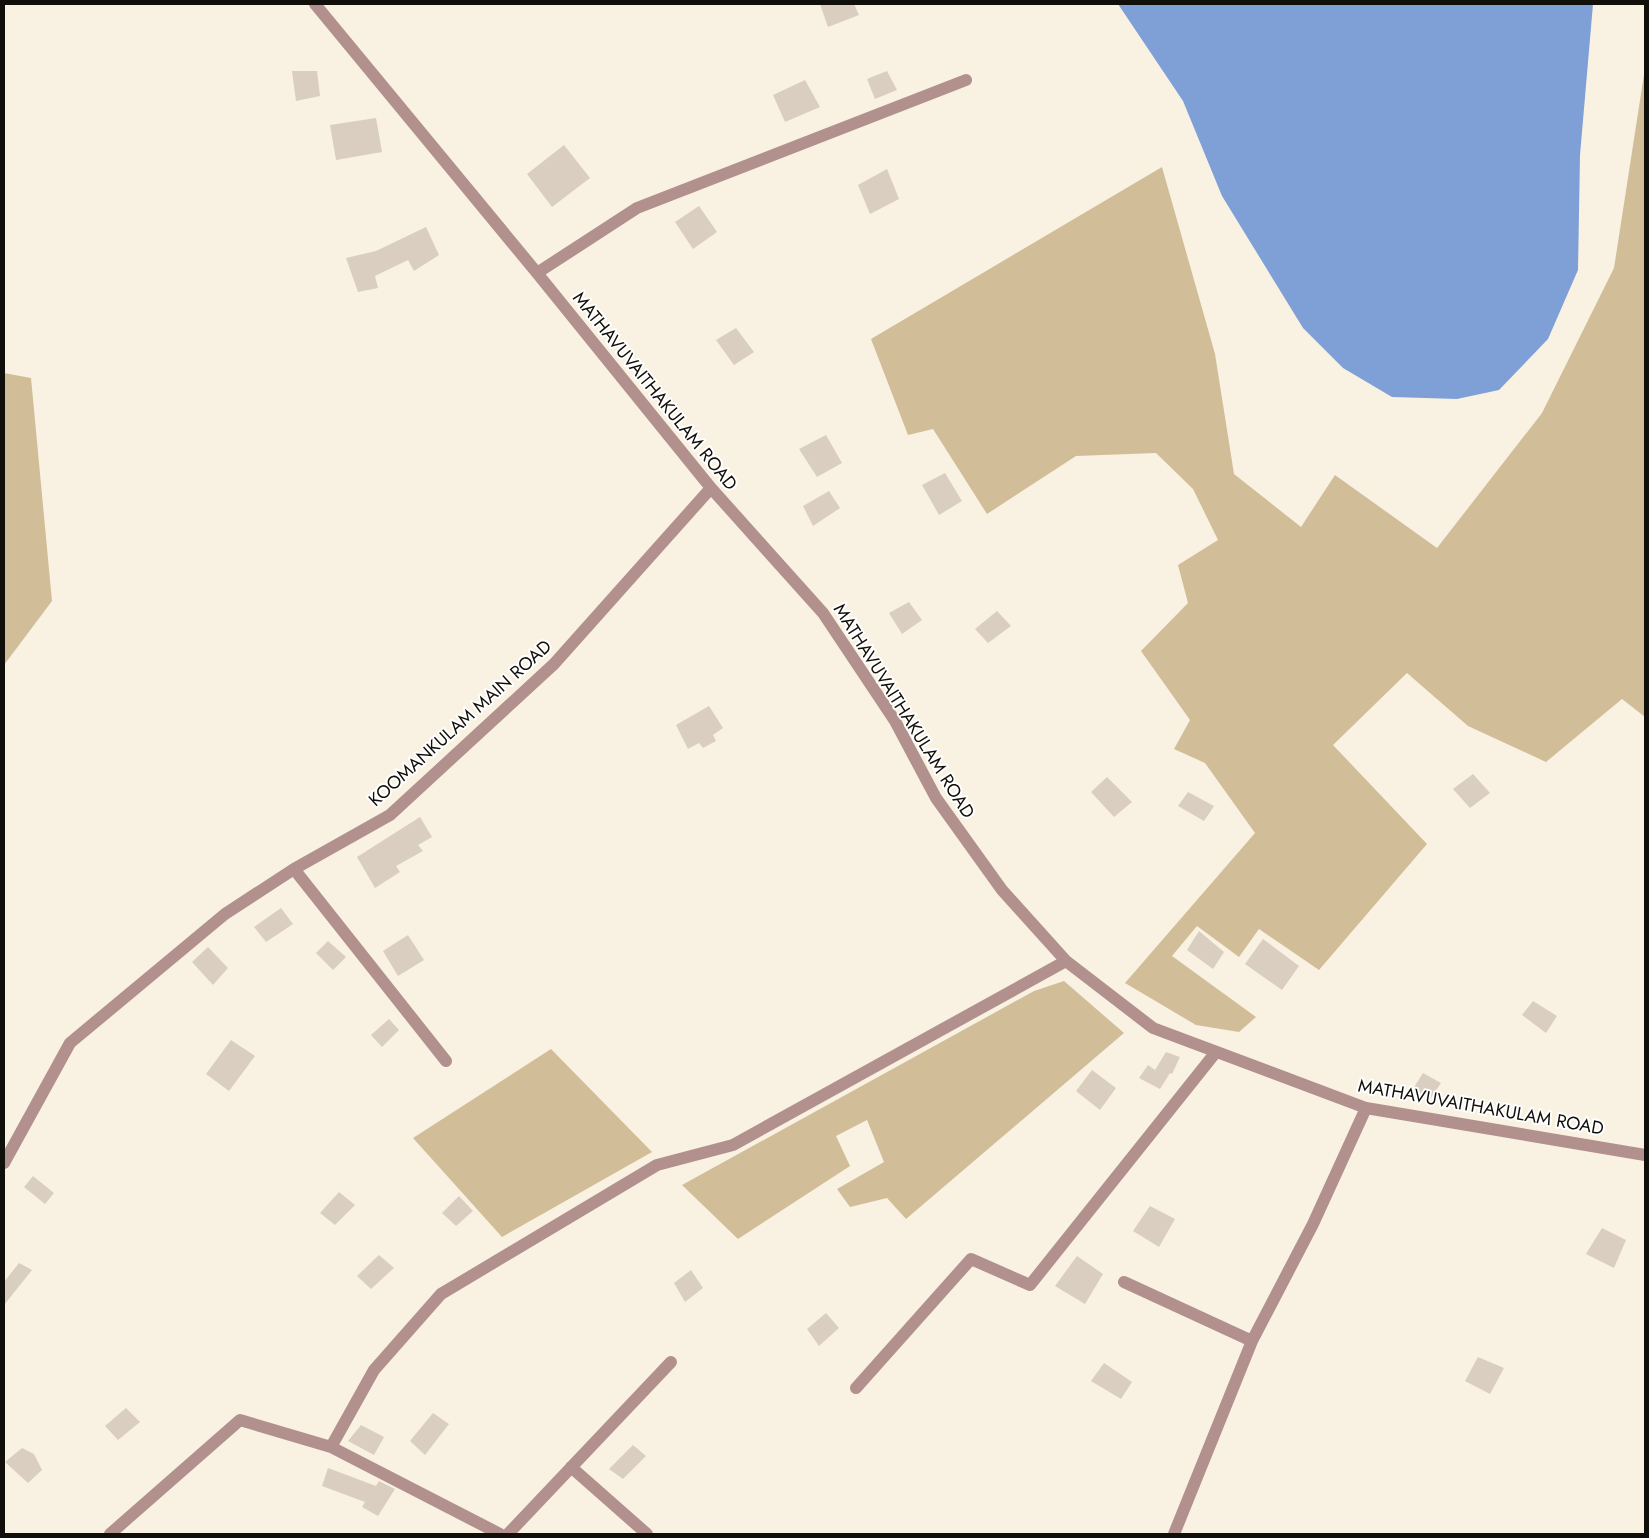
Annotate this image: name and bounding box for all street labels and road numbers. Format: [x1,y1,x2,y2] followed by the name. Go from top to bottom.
[567,286,743,496] street label: MATHAVUVAITHAKULAM ROAD
[827,599,981,823] street label: MATHAVUVAITHAKULAM ROAD
[363,634,557,812] street label: KOOMANKULAM MAIN ROAD
[1356,1073,1606,1141] street label: MATHAVUVAITHAKULAM ROAD

